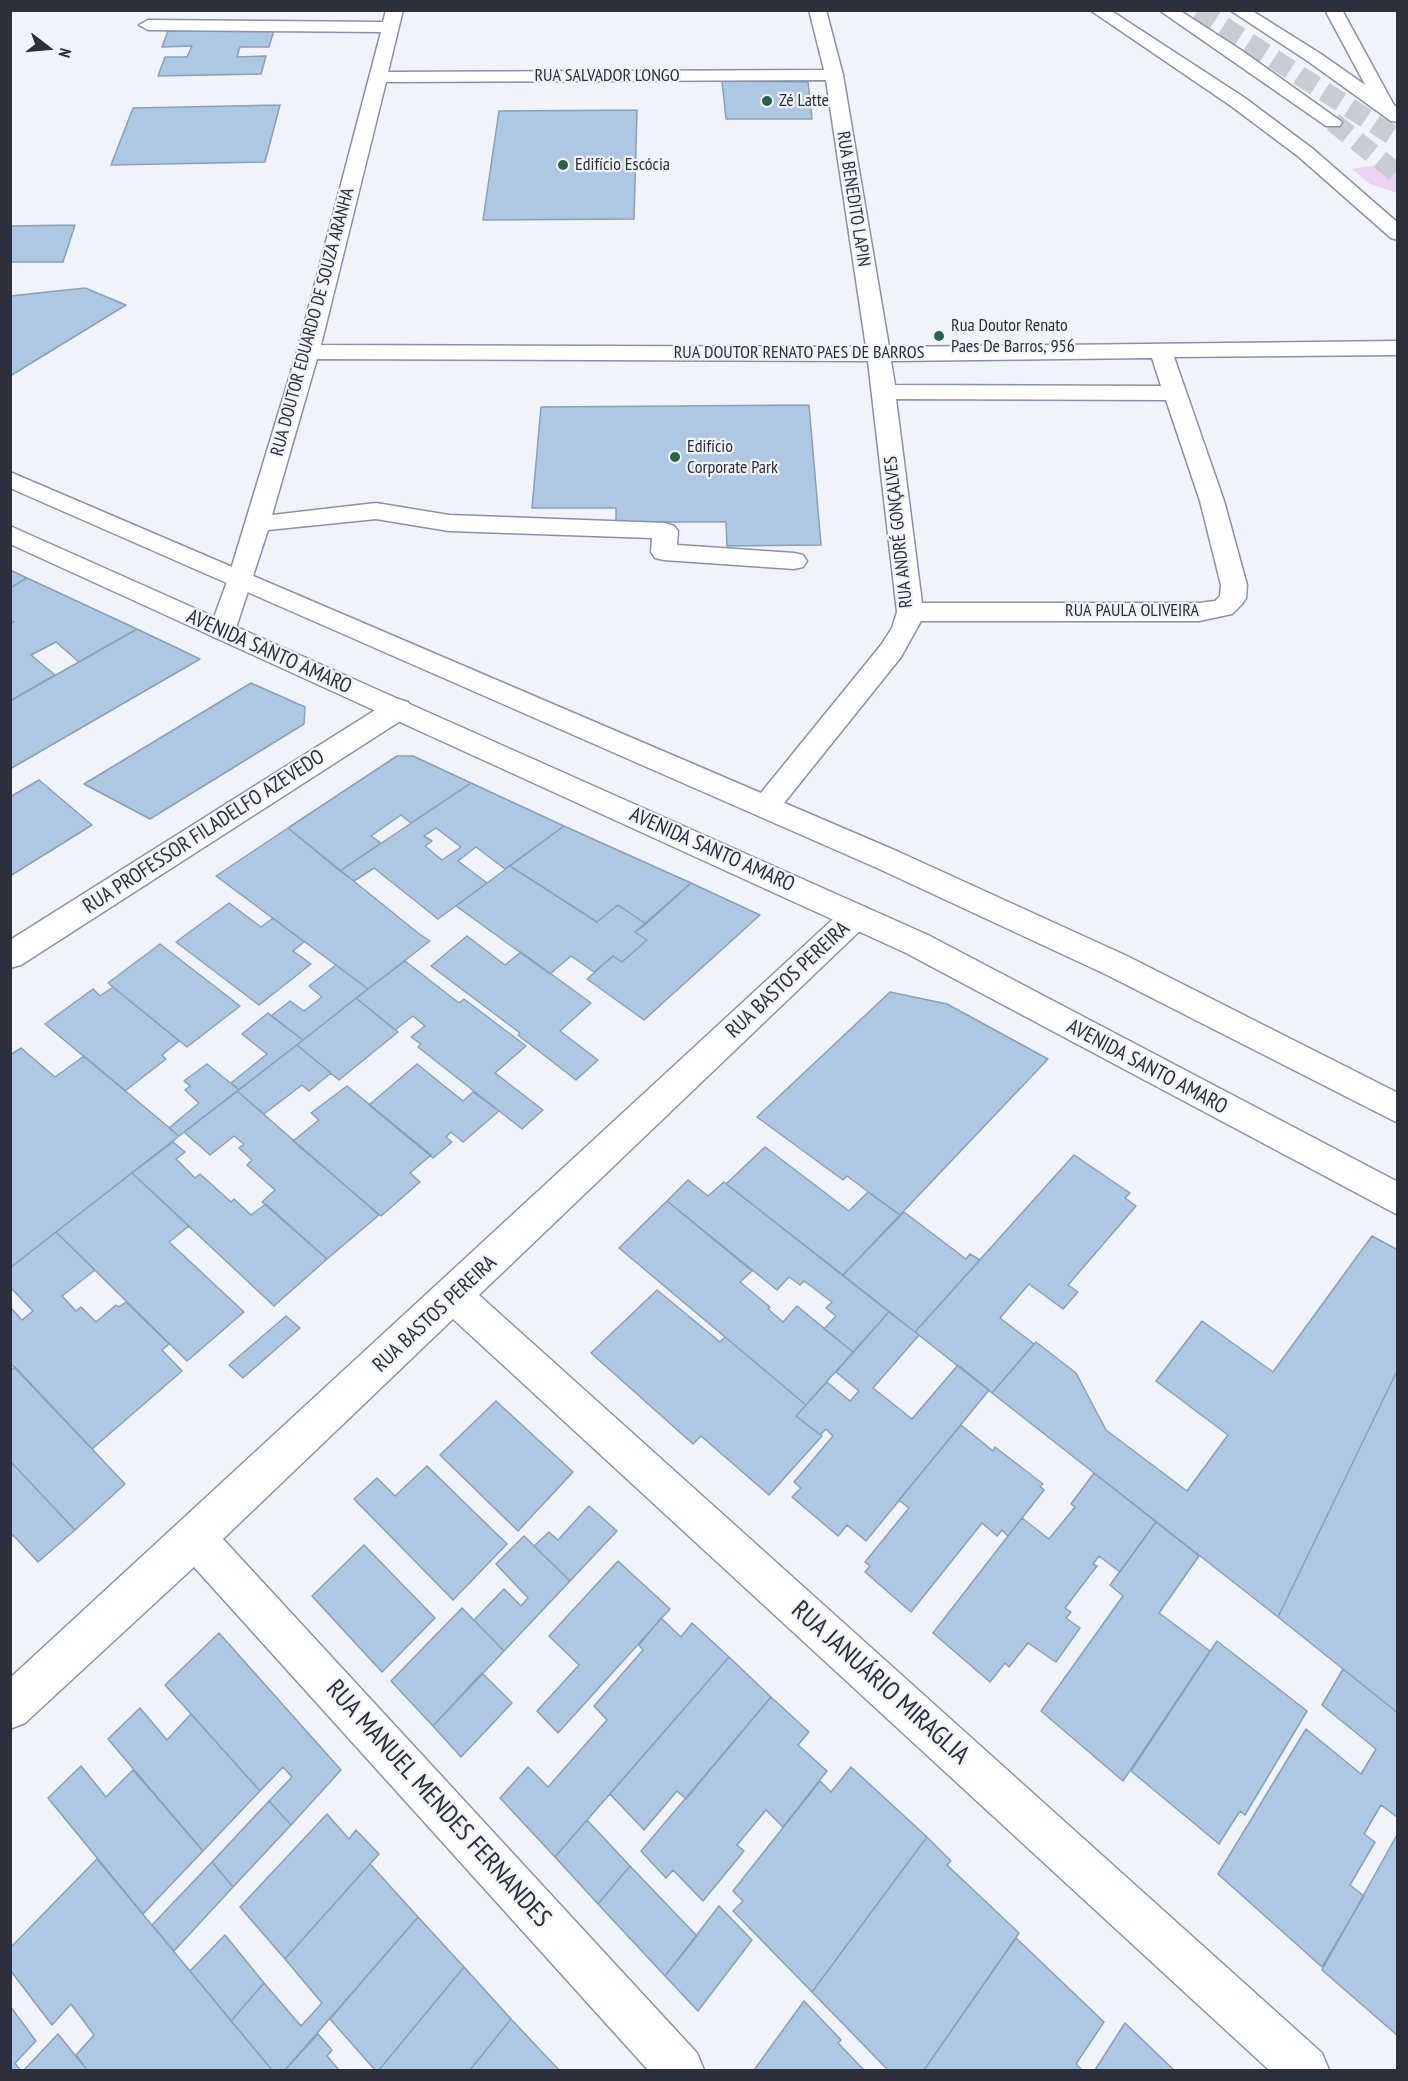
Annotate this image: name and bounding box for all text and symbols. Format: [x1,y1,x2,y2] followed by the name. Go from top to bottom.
[18,18,78,78] north arrow
[55,46,76,60] text: N
[534,65,680,87] street label: RUA SALVADOR LONGO
[779,90,829,112] place label: Zé Latte
[760,94,774,108] marker: Zé Latte
[832,130,874,268] street label: RUA BENEDITO LAPIN
[575,154,670,176] place label: Edifício Escócia
[556,158,570,172] marker: Edifício Escócia
[267,186,359,458] street label: RUA DOUTOR EDUARDO DE SOUZA ARANHA
[951,315,1075,358] place label: Rua Doutor Renato Paes De Barros, 956
[932,329,946,343] marker: Rua Doutor Renato Paes De Barros, 956
[674,342,924,364] street label: RUA DOUTOR RENATO PAES DE BARROS
[687,436,778,478] place label: Edifício Corporate Park
[668,450,682,464] marker: Edifício Corporate Park
[880,455,918,609] street label: RUA ANDRÉ GONÇALVES
[1065,600,1199,622] street label: RUA PAULA OLIVEIRA
[183,604,355,700] street label: AVENIDA SANTO AMARO
[79,744,329,920] street label: RUA PROFESSOR FILADELFO AZEVEDO
[626,802,798,898] street label: AVENIDA SANTO AMARO
[721,916,855,1044] street label: RUA BASTOS PEREIRA
[1062,1014,1232,1120] street label: AVENIDA SANTO AMARO
[368,1250,502,1378] street label: RUA BASTOS PEREIRA
[785,1595,975,1771] street label: RUA JANUÁRIO MIRAGLIA
[319,1674,557,1934] street label: RUA MANUEL MENDES FERNANDES

